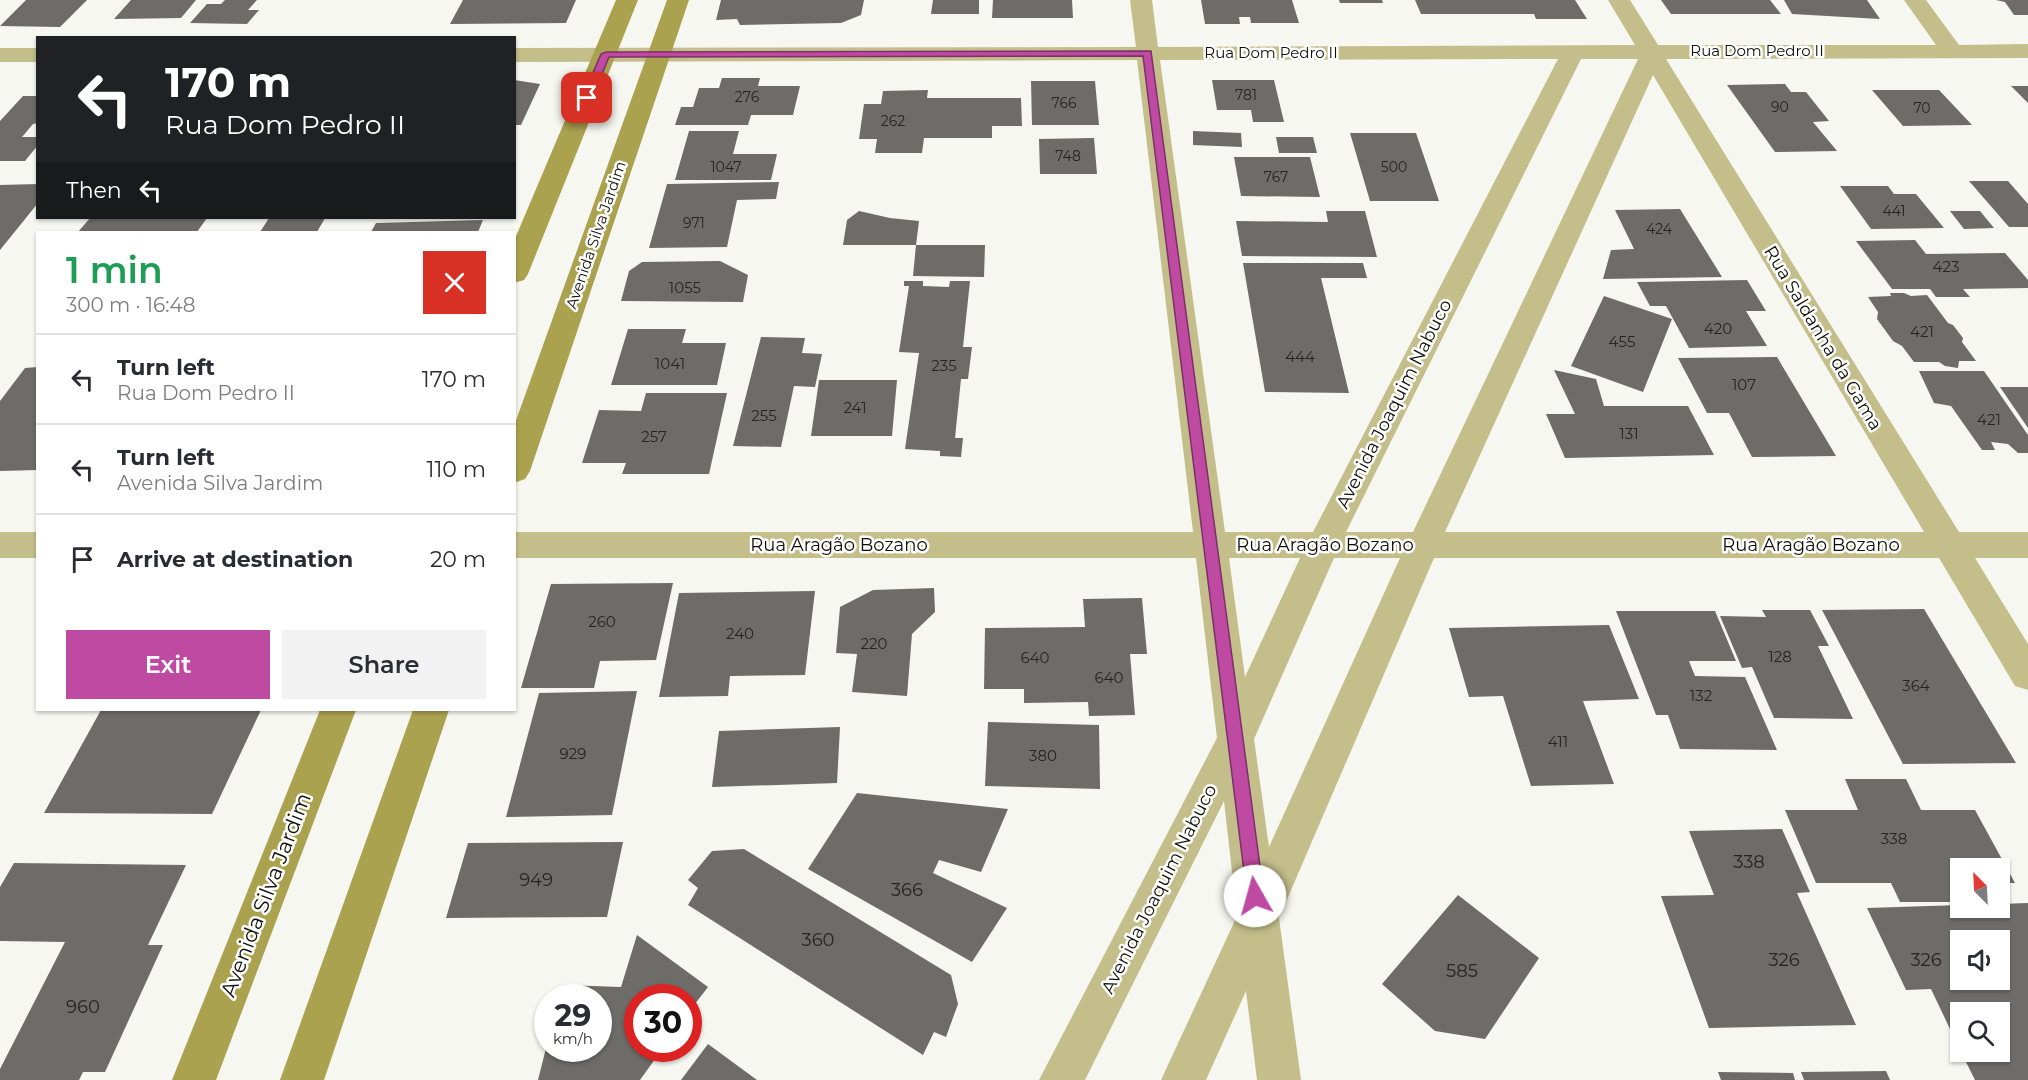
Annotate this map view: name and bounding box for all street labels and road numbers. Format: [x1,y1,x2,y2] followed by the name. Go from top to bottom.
[1690,41,1824,60] street label: Rua Dom Pedro II
[1204,43,1338,62] street label: Rua Dom Pedro II
[561,159,630,311] street label: Avenida Silva Jardim
[1759,242,1887,434] street label: Rua Saldanha da Gama
[1332,296,1456,512] street label: Avenida Joaquim Nabuco
[750,534,928,556] street label: Rua Aragão Bozano
[1236,534,1414,556] street label: Rua Aragão Bozano
[1722,534,1900,556] street label: Rua Aragão Bozano
[1097,781,1221,997] street label: Avenida Joaquim Nabuco
[215,789,316,1000] street label: Avenida Silva Jardim

